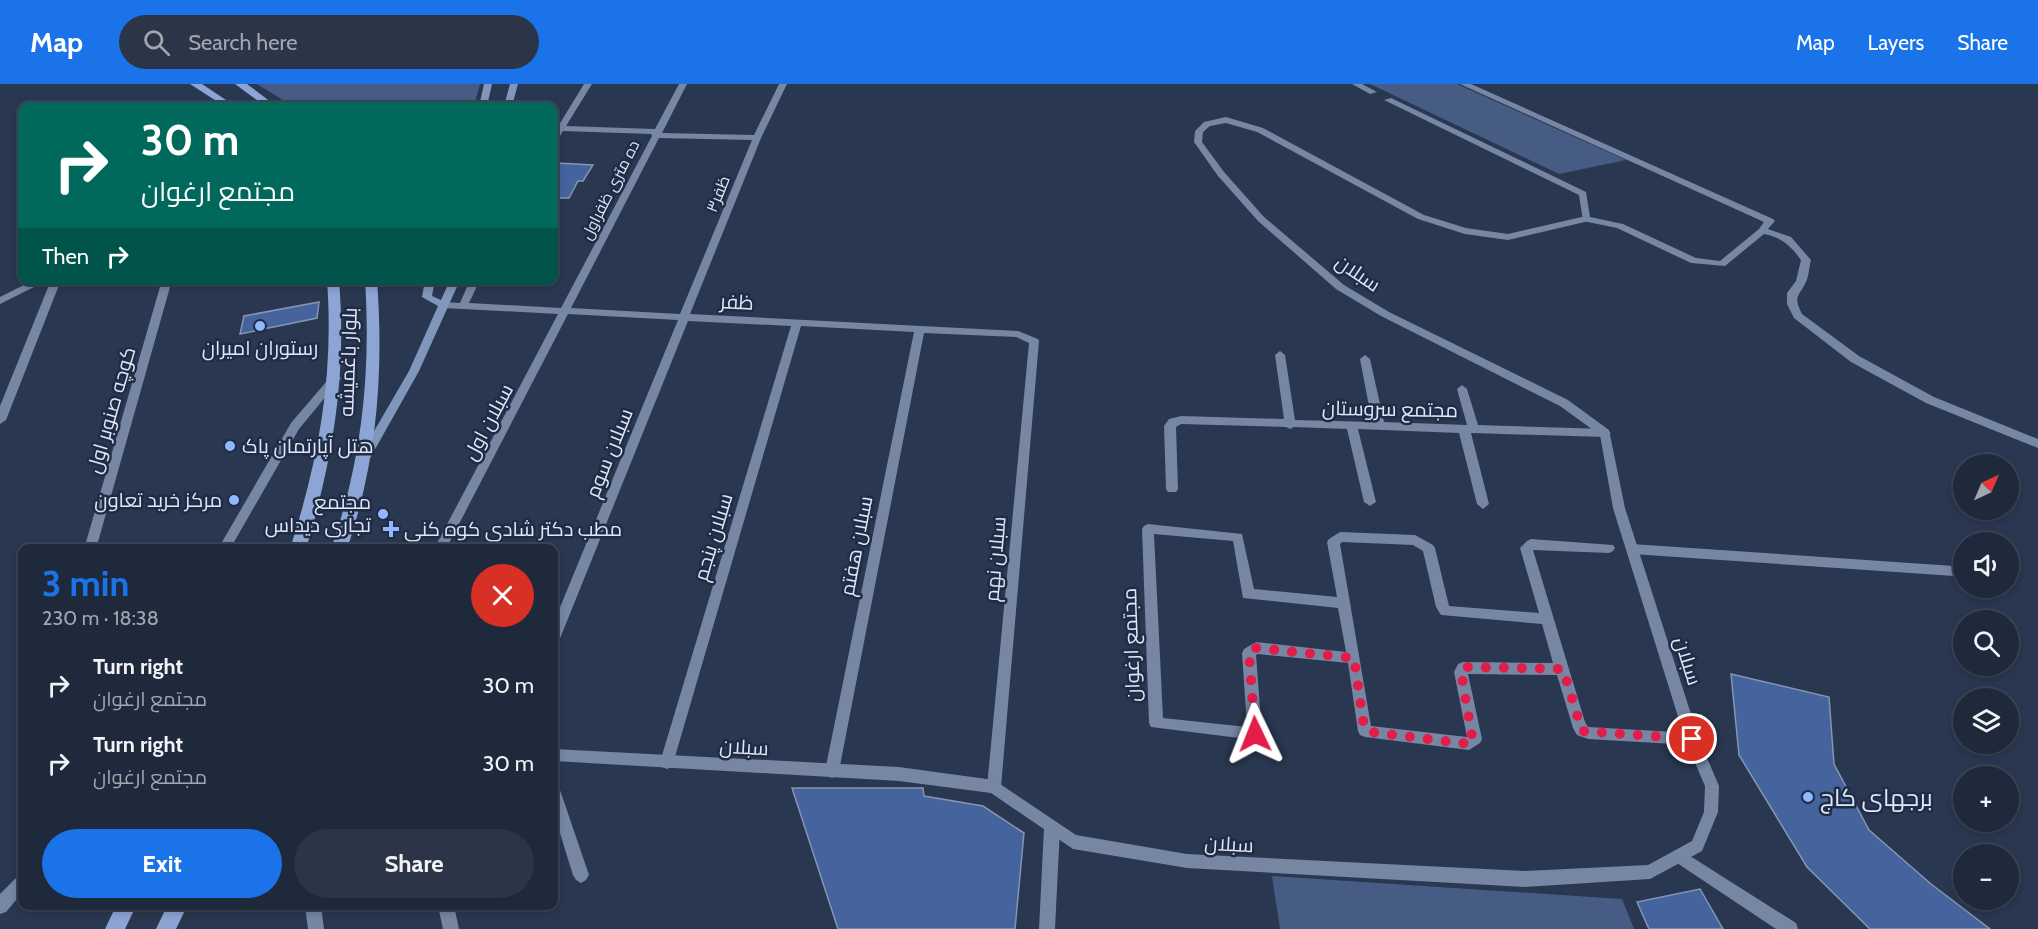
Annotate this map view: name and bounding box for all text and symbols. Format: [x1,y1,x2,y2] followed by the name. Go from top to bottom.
[119,15,539,69] search box
[30,25,83,59] text: Map
[140,26,173,59] icon: search
[188,29,297,56] text: Search here
[1796,30,1835,55] text: Map
[1868,30,1924,55] text: Layers
[1957,30,2008,55] text: Share
[141,114,239,166] text: 30 m
[42,126,120,204] icon: right
[577,137,644,243] street label: ده متری ظفراول
[702,173,734,215] street label: ظفر۳
[141,175,295,208] text: مجتمع ارغوان
[101,240,134,273] icon: right
[42,243,89,270] text: Then
[1330,249,1385,298] street label: سبلان
[719,289,754,315] street label: ظفر
[334,307,362,417] street label: بلوار باغمیشه
[253,319,267,333] marker: رستوران امیران
[202,336,318,361] place label: رستوران امیران
[81,344,141,476] street label: کوچه صنوبر اول
[458,380,519,465] street label: سبلان اول
[1322,396,1458,424] street label: مجتمع سروستان
[580,405,640,502] street label: سبلان سوم
[242,434,374,459] place label: هتل آپارتمان پاک
[223,439,237,453] marker: هتل آپارتمان پاک
[1953,454,2019,520] north arrow
[1953,454,2019,910] map controls
[94,488,222,513] place label: مرکز خرید تعاون
[265,490,372,538] place label: مجتمع تجاری دیداس
[688,490,740,584] street label: سبلان پنجم
[227,493,241,507] marker: مرکز خرید تعاون
[835,494,879,598] street label: سبلان هفتم
[376,507,390,521] marker: مجتمع تجاری دیداس
[979,515,1013,603] street label: سبلان نهم
[404,517,622,542] place label: مطب دکتر شادی کوه کنی
[382,520,400,538] marker: مطب دکتر شادی کوه کنی
[1953,532,2019,598] button: sound
[42,561,129,605] text: 3 min
[471,564,534,627] button: close
[1117,587,1147,702] street label: مجتمع ارغوان
[42,606,159,630] text: 230 m · 18:38
[1953,610,2019,676] button: search
[1668,634,1707,688] street label: سبلان
[93,653,183,680] text: Turn right
[42,669,75,702] icon: right
[482,672,534,699] text: 30 m
[93,687,207,711] text: مجتمع ارغوان
[1953,688,2019,754] button: layers
[1223,702,1287,766] position arrow
[1666,713,1717,764] pin
[1675,722,1708,755] icon: arrive
[93,731,183,758] text: Turn right
[719,734,769,761] street label: سبلان
[42,747,75,780] icon: right
[482,750,534,777] text: 30 m
[93,765,207,789] text: مجتمع ارغوان
[1953,766,2019,832] button: +
[1820,783,1933,814] place label: برجهای کاج
[1801,790,1815,804] marker: برجهای کاج
[42,829,282,898] button: Exit
[294,829,534,898] button: Share
[1204,831,1254,858] street label: سبلان
[1953,844,2019,910] button: −

